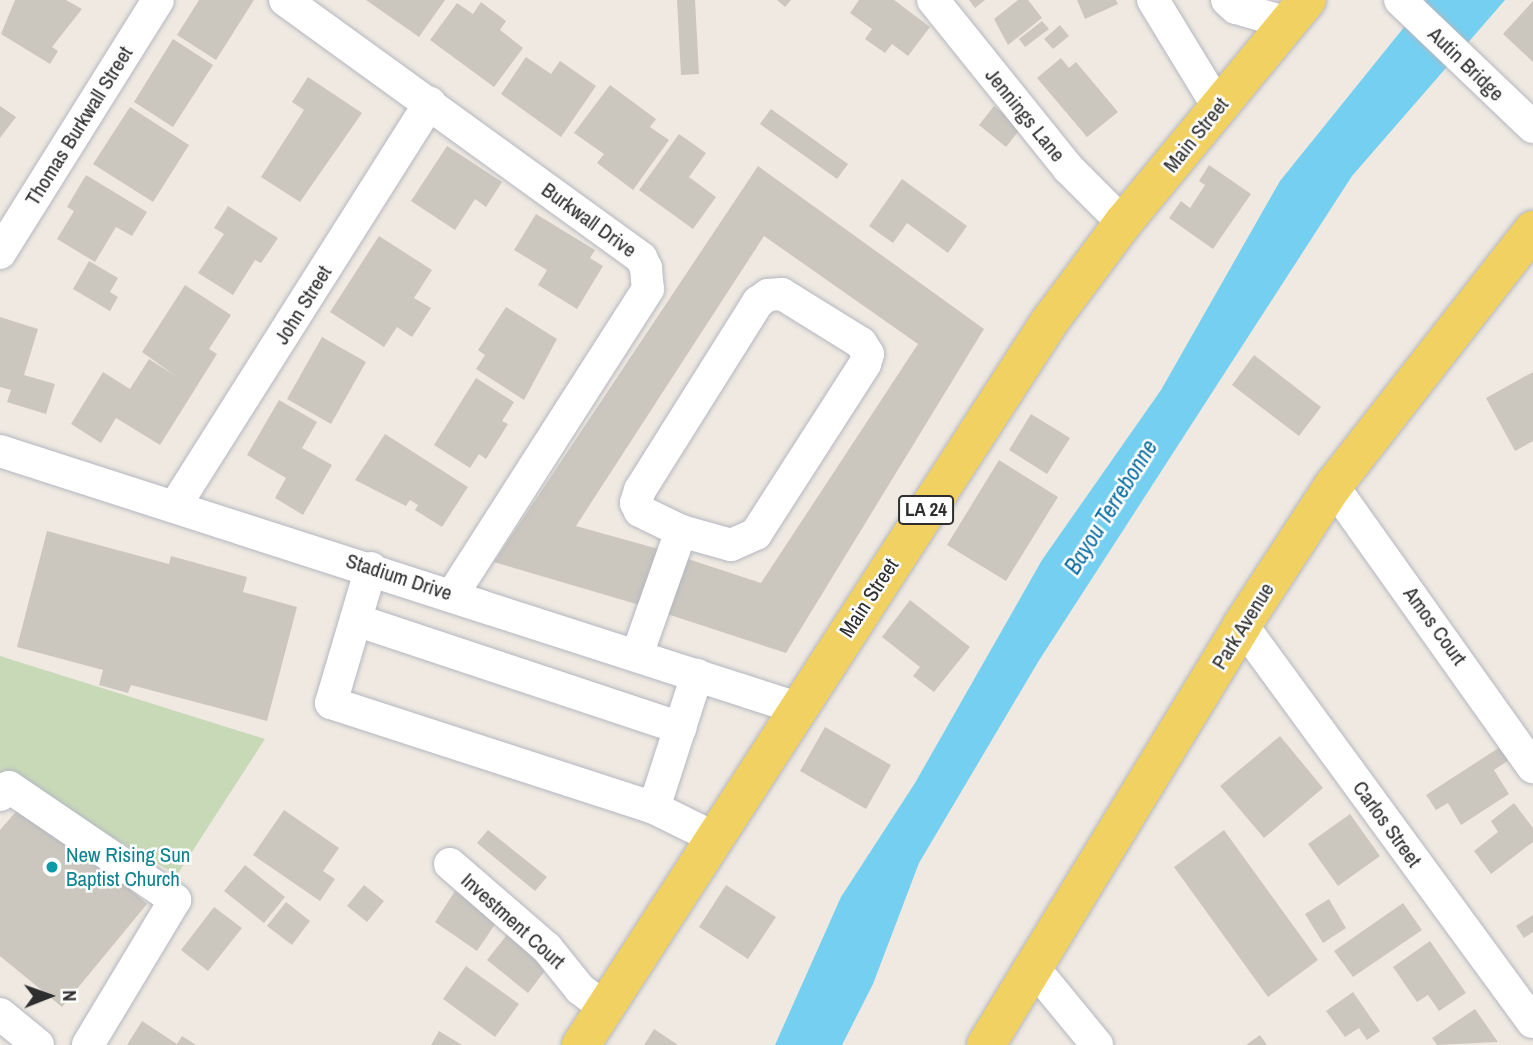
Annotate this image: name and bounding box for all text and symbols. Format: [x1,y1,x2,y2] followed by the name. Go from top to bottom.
[1423,22,1509,106] street label: Autin Bridge
[20,42,138,210] street label: Thomas Burkwall Street
[980,63,1070,167] street label: Jennings Lane
[1158,92,1234,178] street label: Main Street
[537,177,641,263] street label: Burkwall Drive
[269,261,337,349] street label: John Street
[1059,435,1163,579] water label: Bayou Terrebonne
[896,495,956,526] road number: LA 24
[343,548,455,606] street label: Stadium Drive
[834,554,904,642] street label: Main Street
[1206,578,1280,674] street label: Park Avenue
[1398,582,1472,670] street label: Amos Court
[1347,776,1427,872] street label: Carlos Street
[66,842,190,892] place label: New Rising Sun Baptist Church
[44,859,60,875] marker: New Rising Sun Baptist Church
[456,868,570,974] street label: Investment Court
[14,961,84,1031] north arrow
[57,990,83,1001] text: N

